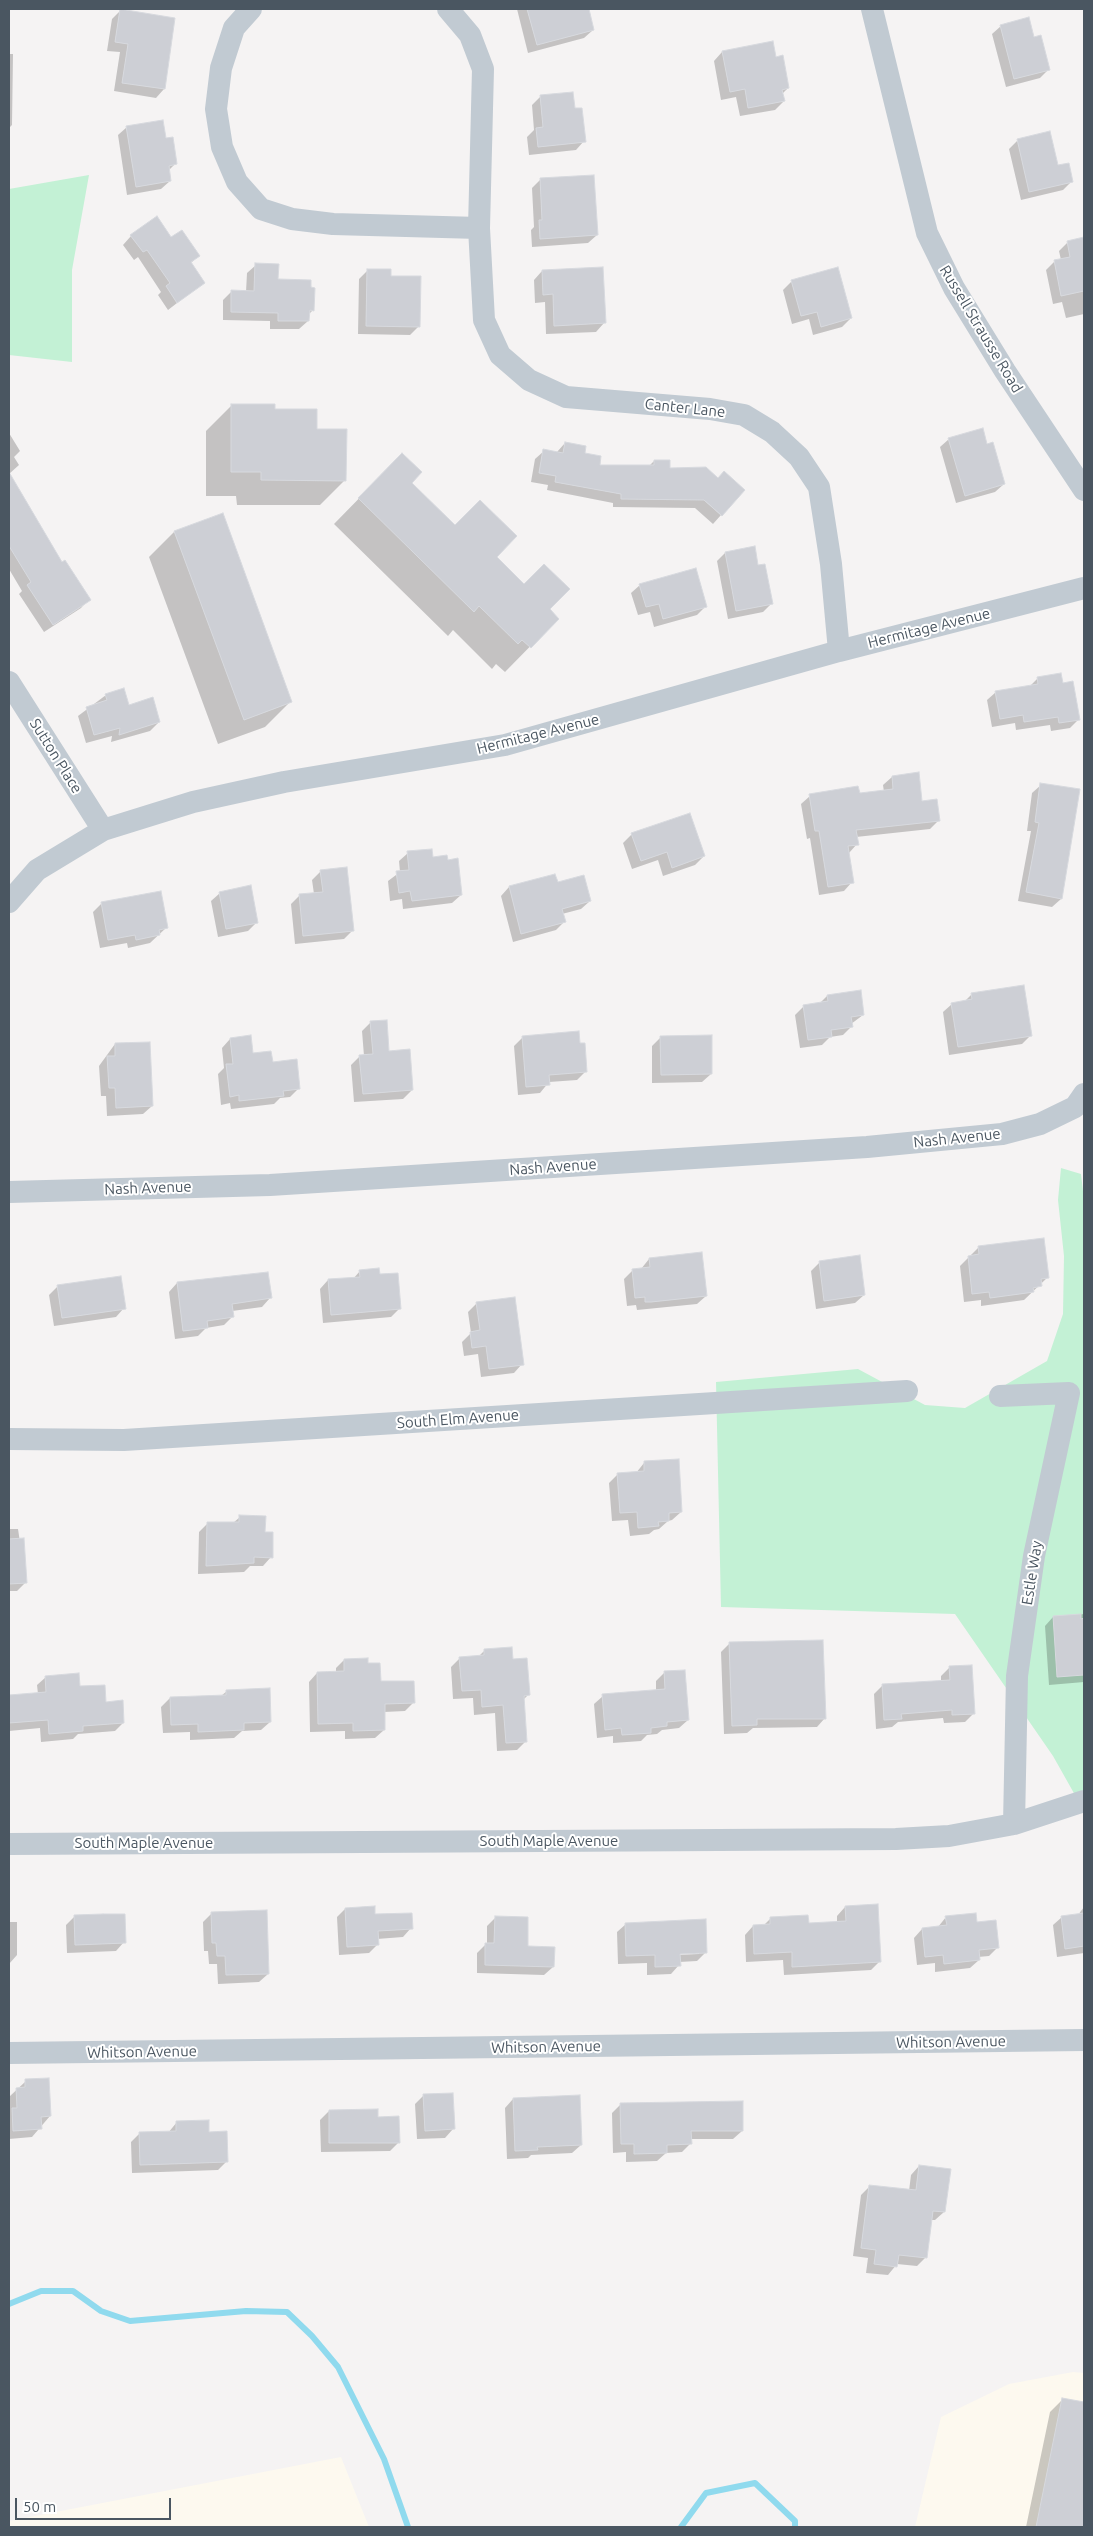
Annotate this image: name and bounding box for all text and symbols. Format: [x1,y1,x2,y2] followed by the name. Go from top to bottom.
[936,262,1026,396] street label: Russell Strausse Road
[644,395,726,421] street label: Canter Lane
[866,604,992,652] street label: Hermitage Avenue
[475,710,601,758] street label: Hermitage Avenue
[26,715,86,797] street label: Sutton Place
[913,1124,1001,1152] street label: Nash Avenue
[509,1155,597,1179] street label: Nash Avenue
[104,1177,192,1199] street label: Nash Avenue
[396,1406,520,1432] street label: South Elm Avenue
[1018,1540,1046,1606] street label: Estle Way
[480,1832,618,1850] street label: South Maple Avenue
[75,1834,213,1852] street label: South Maple Avenue
[896,2032,1006,2052] street label: Whitson Avenue
[491,2037,601,2057] street label: Whitson Avenue
[87,2042,197,2062] street label: Whitson Avenue
[18,2488,174,2520] scale bar
[23,2498,56,2515] text: 50 m

